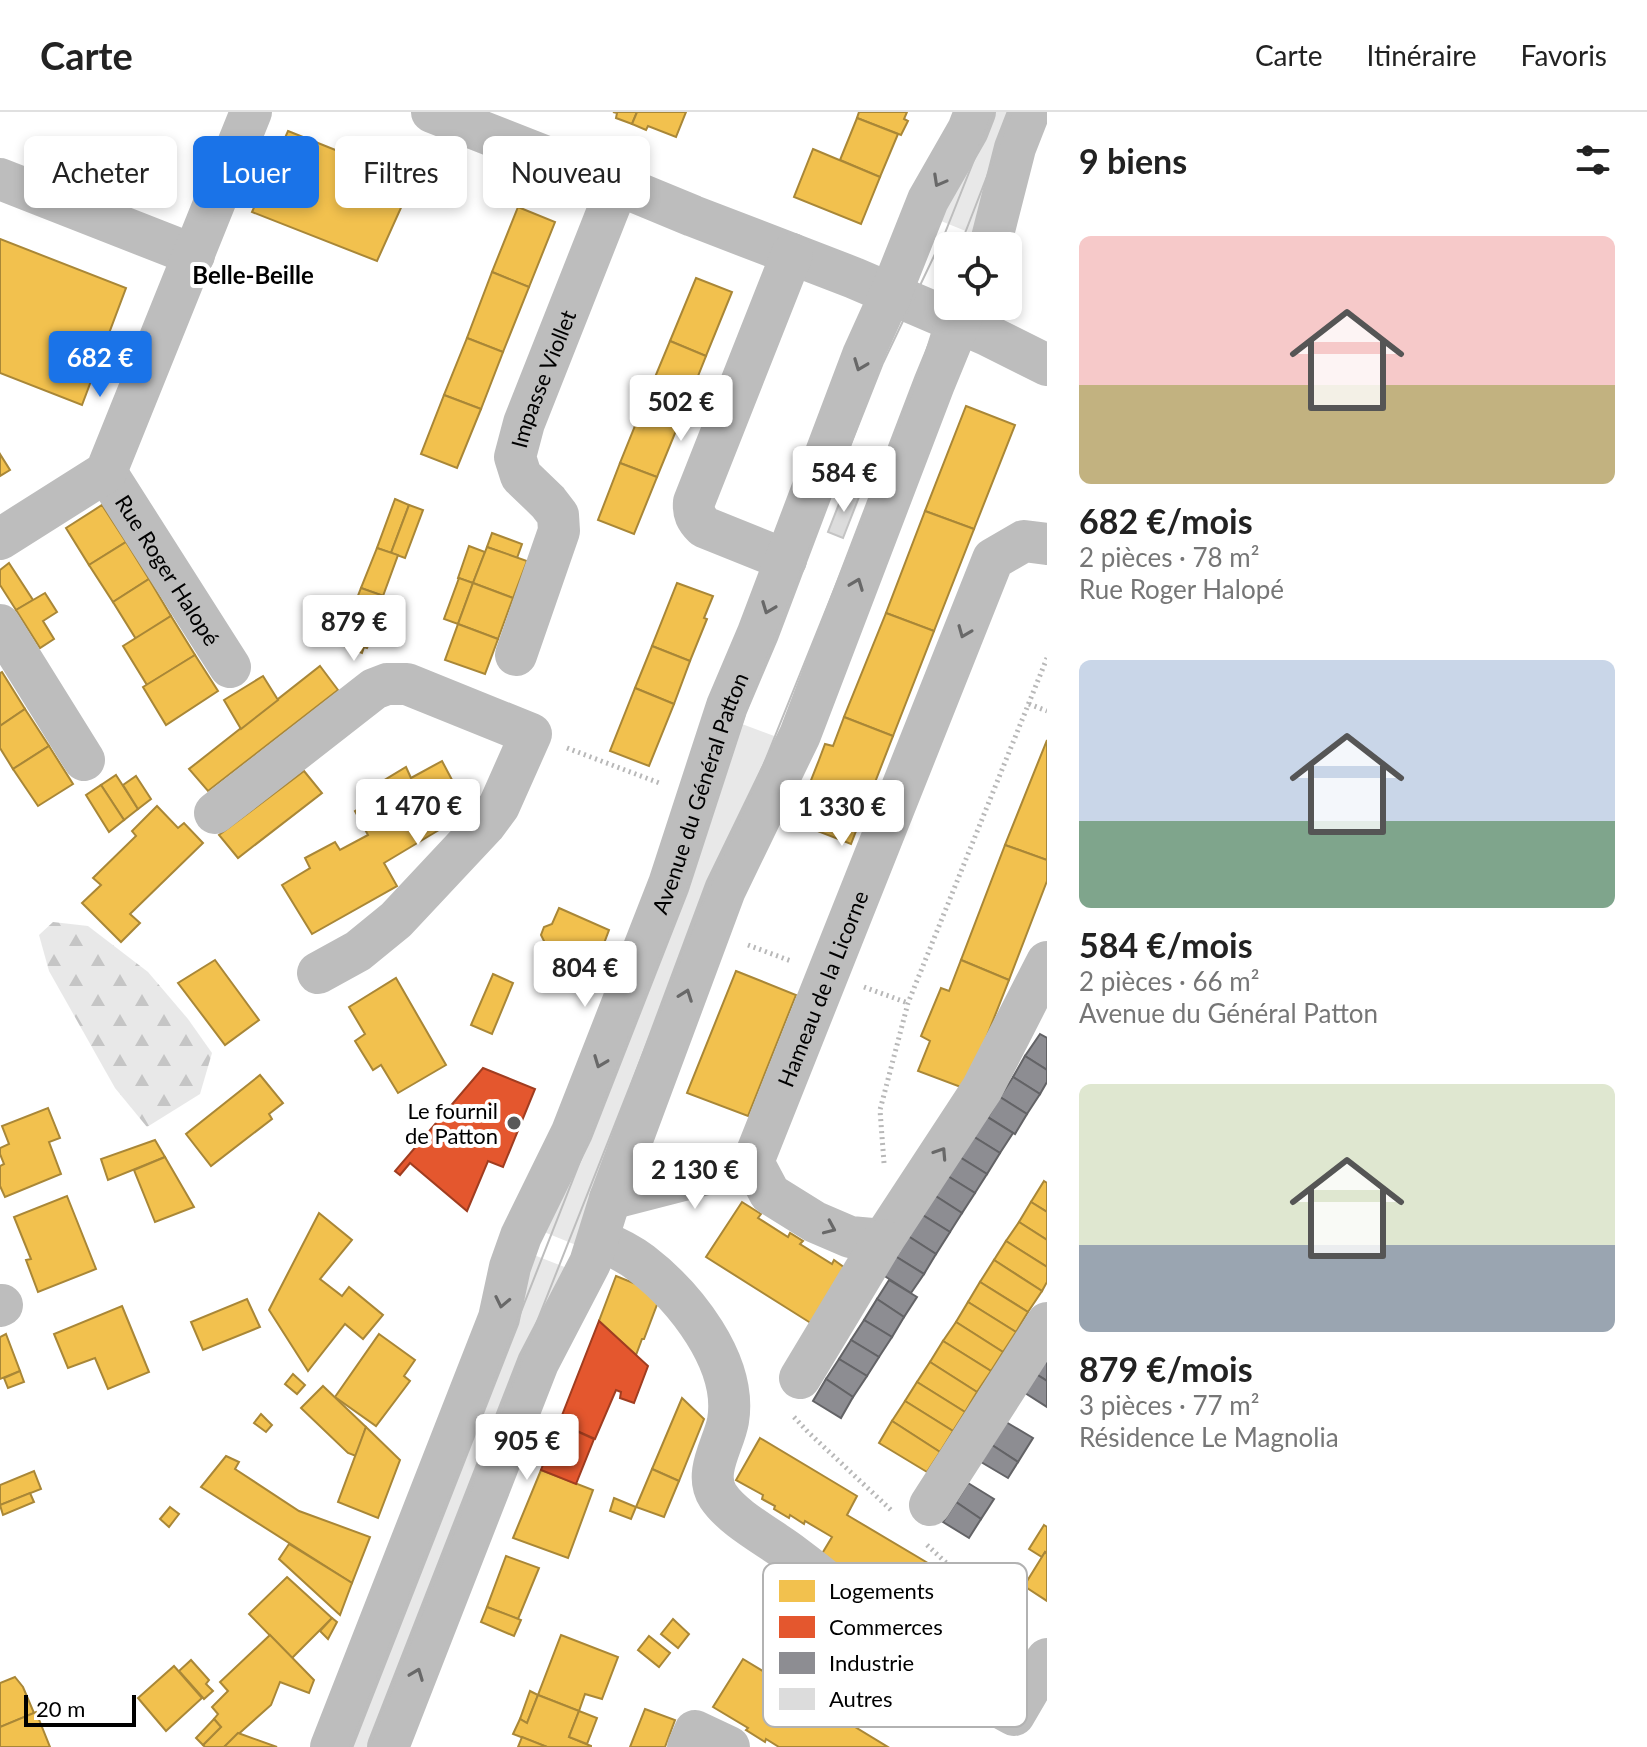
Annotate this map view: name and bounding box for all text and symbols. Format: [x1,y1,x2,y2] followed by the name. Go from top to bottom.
[40,32,133,78] text: Carte
[1255,38,1322,72] text: Carte
[1366,38,1477,72] text: Itinéraire
[1521,38,1607,72] text: Favoris
[24,136,177,208] chip: Acheter
[193,136,319,208] chip: Louer
[335,136,467,208] chip: Filtres
[483,136,650,208] chip: Nouveau
[1571,138,1615,182] icon: filters
[1079,140,1187,181] text: 9 biens
[933,172,949,187] one-way arrow
[934,232,1022,320] map controls
[934,232,1022,320] button: locate
[192,260,314,289] district label: Belle-Beille
[1275,288,1419,432] icon: home
[505,306,581,451] street label: Impasse Viollet
[44,331,156,399] pin: 682 €
[67,341,133,373] text: 682 €
[853,357,870,371] one-way arrow
[625,375,737,443] pin: 502 €
[648,385,714,417] text: 502 €
[788,446,900,514] pin: 584 €
[811,456,877,488] text: 584 €
[110,489,226,650] street label: Rue Roger Halopé
[1079,500,1253,541] text: 682 €/mois
[1079,541,1259,573] text: 2 pièces · 78 m²
[1079,573,1284,605] text: Rue Roger Halopé
[847,578,864,592] one-way arrow
[298,595,410,663] pin: 879 €
[761,600,778,614] one-way arrow
[321,605,387,637] text: 879 €
[957,624,974,638] one-way arrow
[645,668,753,917] street label: Avenue du Général Patton
[1275,712,1419,856] icon: home
[344,779,492,847] pin: 1 470 €
[768,780,916,848] pin: 1 330 €
[374,789,462,821] text: 1 470 €
[798,790,886,822] text: 1 330 €
[771,886,873,1090] street label: Hameau de la Licorne
[1079,924,1253,965] text: 584 €/mois
[529,941,641,1009] pin: 804 €
[552,951,618,983] text: 804 €
[1079,965,1259,997] text: 2 pièces · 66 m²
[676,989,693,1003] one-way arrow
[1079,997,1378,1029] text: Avenue du Général Patton
[593,1054,609,1068] one-way arrow
[405,1097,498,1149] place label: Le fournil de Patton
[505,1114,523,1132] marker: Le fournil de Patton
[1275,1136,1419,1280] icon: home
[621,1143,769,1211] pin: 2 130 €
[931,1147,946,1161] one-way arrow
[651,1153,739,1185] text: 2 130 €
[822,1219,837,1235] one-way arrow
[494,1295,511,1308] one-way arrow
[1079,1348,1253,1389] text: 879 €/mois
[1079,1389,1259,1421] text: 3 pièces · 77 m²
[471,1414,583,1482] pin: 905 €
[1079,1421,1339,1453] text: Résidence Le Magnolia
[494,1424,560,1456] text: 905 €
[763,1563,1027,1727] legend
[829,1577,934,1604] text: Logements
[829,1613,943,1640] text: Commerces
[829,1649,914,1676] text: Industrie
[407,1668,424,1682] one-way arrow
[829,1685,892,1712] text: Autres
[24,1691,136,1727] scale bar
[36,1695,85,1722] text: 20 m

